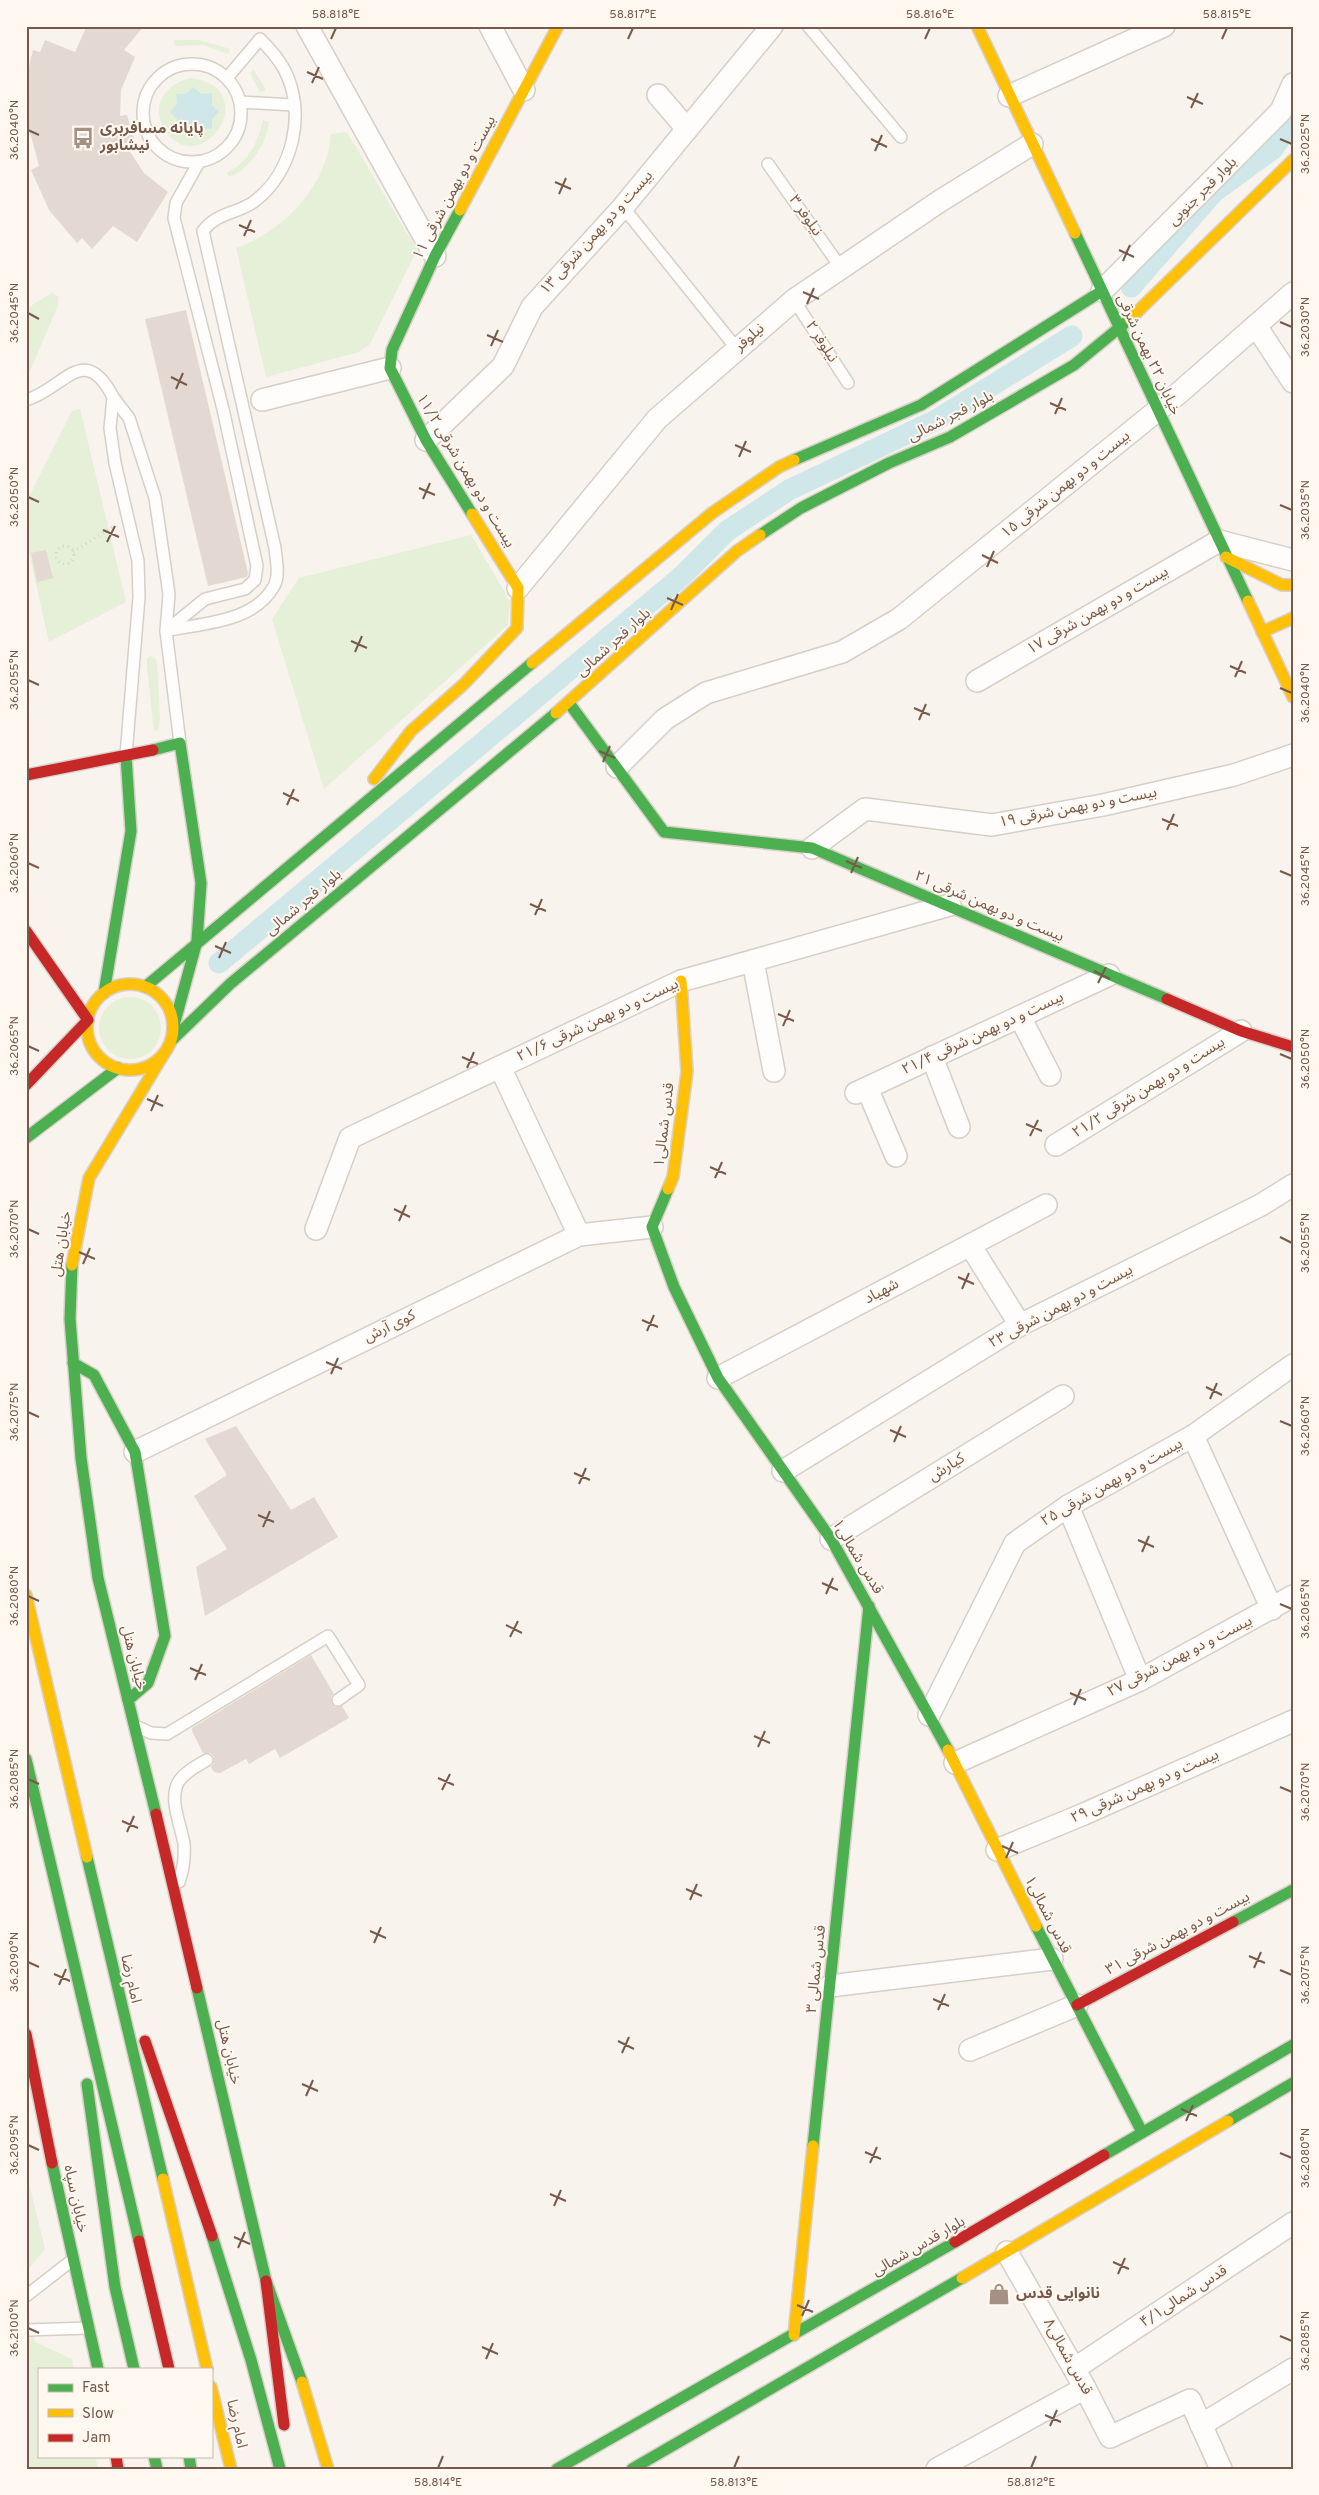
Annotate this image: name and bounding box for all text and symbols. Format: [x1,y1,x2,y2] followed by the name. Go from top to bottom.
[312,7,360,23] text: 58.818°E
[609,7,657,23] text: 58.817°E
[906,7,954,23] text: 58.816°E
[1203,7,1251,23] text: 58.815°E
[7,100,23,160] text: 36.2040°N
[409,113,501,263] street label: بیست و دو بهمن شرقی ۱۱
[1298,114,1314,174] text: 36.2025°N
[99,120,204,156] place label: پایانه مسافربری نیشابور
[70,125,96,151] bus stop icon: پایانه مسافربری نیشابور
[1164,153,1242,231] street label: بلوار فجر جنوبی
[536,167,658,299] street label: بیست و دو بهمن شرقی ۱۳
[784,192,826,240] street label: نیلوفر ۳
[7,283,23,343] text: 36.2045°N
[1112,291,1184,419] street label: خیابان ۲۲ بهمن شرقی
[1298,297,1314,357] text: 36.2030°N
[801,318,841,366] street label: نیلوفر ۲
[730,320,769,357] street label: نیلوفر
[905,387,997,447] street label: بلوار فجر شمالی
[411,391,519,551] street label: بیست و دو بهمن شرقی ۱۱/۲
[998,427,1134,543] street label: بیست و دو بهمن شرقی ۱۵
[7,467,23,527] text: 36.2050°N
[1298,480,1314,540] text: 36.2035°N
[1024,563,1172,659] street label: بیست و دو بهمن شرقی ۱۷
[573,605,655,681] street label: بلوار فجر شمالی
[7,650,23,710] text: 36.2055°N
[1298,663,1314,723] text: 36.2040°N
[997,783,1159,833] street label: بیست و دو بهمن شرقی ۱۹
[7,833,23,893] text: 36.2060°N
[1298,846,1314,906] text: 36.2045°N
[262,866,346,940] street label: بلوار فجر شمالی
[911,867,1067,947] street label: بیست و دو بهمن شرقی ۲۱
[514,975,682,1067] street label: بیست و دو بهمن شرقی ۲۱/۶
[899,988,1067,1080] street label: بیست و دو بهمن شرقی ۲۱/۴
[7,1016,23,1076] text: 36.2065°N
[1298,1029,1314,1089] text: 36.2050°N
[1069,1033,1229,1143] street label: بیست و دو بهمن شرقی ۲۱/۲
[650,1082,680,1168] street label: قدس شمالی۱
[7,1200,23,1258] text: 36.2070°N
[47,1210,77,1278] street label: خیابان هتل
[1298,1213,1314,1273] text: 36.2055°N
[986,1261,1136,1353] street label: بیست و دو بهمن شرقی ۲۳
[861,1275,903,1309] street label: شهیاد
[361,1306,420,1348] street label: کوی آرش
[7,1383,23,1441] text: 36.2075°N
[1298,1396,1314,1456] text: 36.2060°N
[1038,1435,1186,1531] street label: بیست و دو بهمن شرقی ۲۵
[925,1449,969,1486] street label: کیارش
[827,1516,887,1598] street label: قدس شمالی۱
[7,1566,23,1626] text: 36.2080°N
[1298,1579,1314,1639] text: 36.2065°N
[1104,1612,1256,1702] street label: بیست و دو بهمن شرقی ۲۷
[116,1624,150,1693] street label: خیابان هتل
[1068,1746,1222,1828] street label: بیست و دو بهمن شرقی ۲۹
[7,1749,23,1809] text: 36.2085°N
[1298,1763,1314,1821] text: 36.2070°N
[1019,1873,1075,1957] street label: قدس شمالی۱
[1103,1888,1253,1980] street label: بیست و دو بهمن شرقی ۳۱
[803,1924,831,2014] street label: قدس شمالی ۳
[7,1932,23,1992] text: 36.2090°N
[1298,1946,1314,2004] text: 36.2075°N
[115,1953,145,2005] street label: امام رضا
[211,2018,245,2087] street label: خیابان هتل
[7,2115,23,2175] text: 36.2095°N
[1298,2128,1314,2188] text: 36.2080°N
[59,2163,91,2235] street label: خیابان سپاه
[869,2213,969,2281] street label: بلوار قدس شمالی
[1137,2261,1232,2332] street label: قدس شمالی۴/۱
[986,2281,1012,2307] shop icon: نانوایی قدس
[1016,2285,1100,2304] place label: نانوایی قدس
[7,2299,23,2357] text: 36.2100°N
[1298,2311,1314,2371] text: 36.2085°N
[1038,2315,1096,2399] street label: قدس شمالی۸
[38,2368,212,2458] legend
[82,2379,110,2398] text: Fast
[221,2398,251,2450] street label: امام رضا
[82,2405,114,2424] text: Slow
[82,2429,111,2448] text: Jam
[414,2475,462,2491] text: 58.814°E
[710,2475,758,2491] text: 58.813°E
[1007,2475,1055,2491] text: 58.812°E

